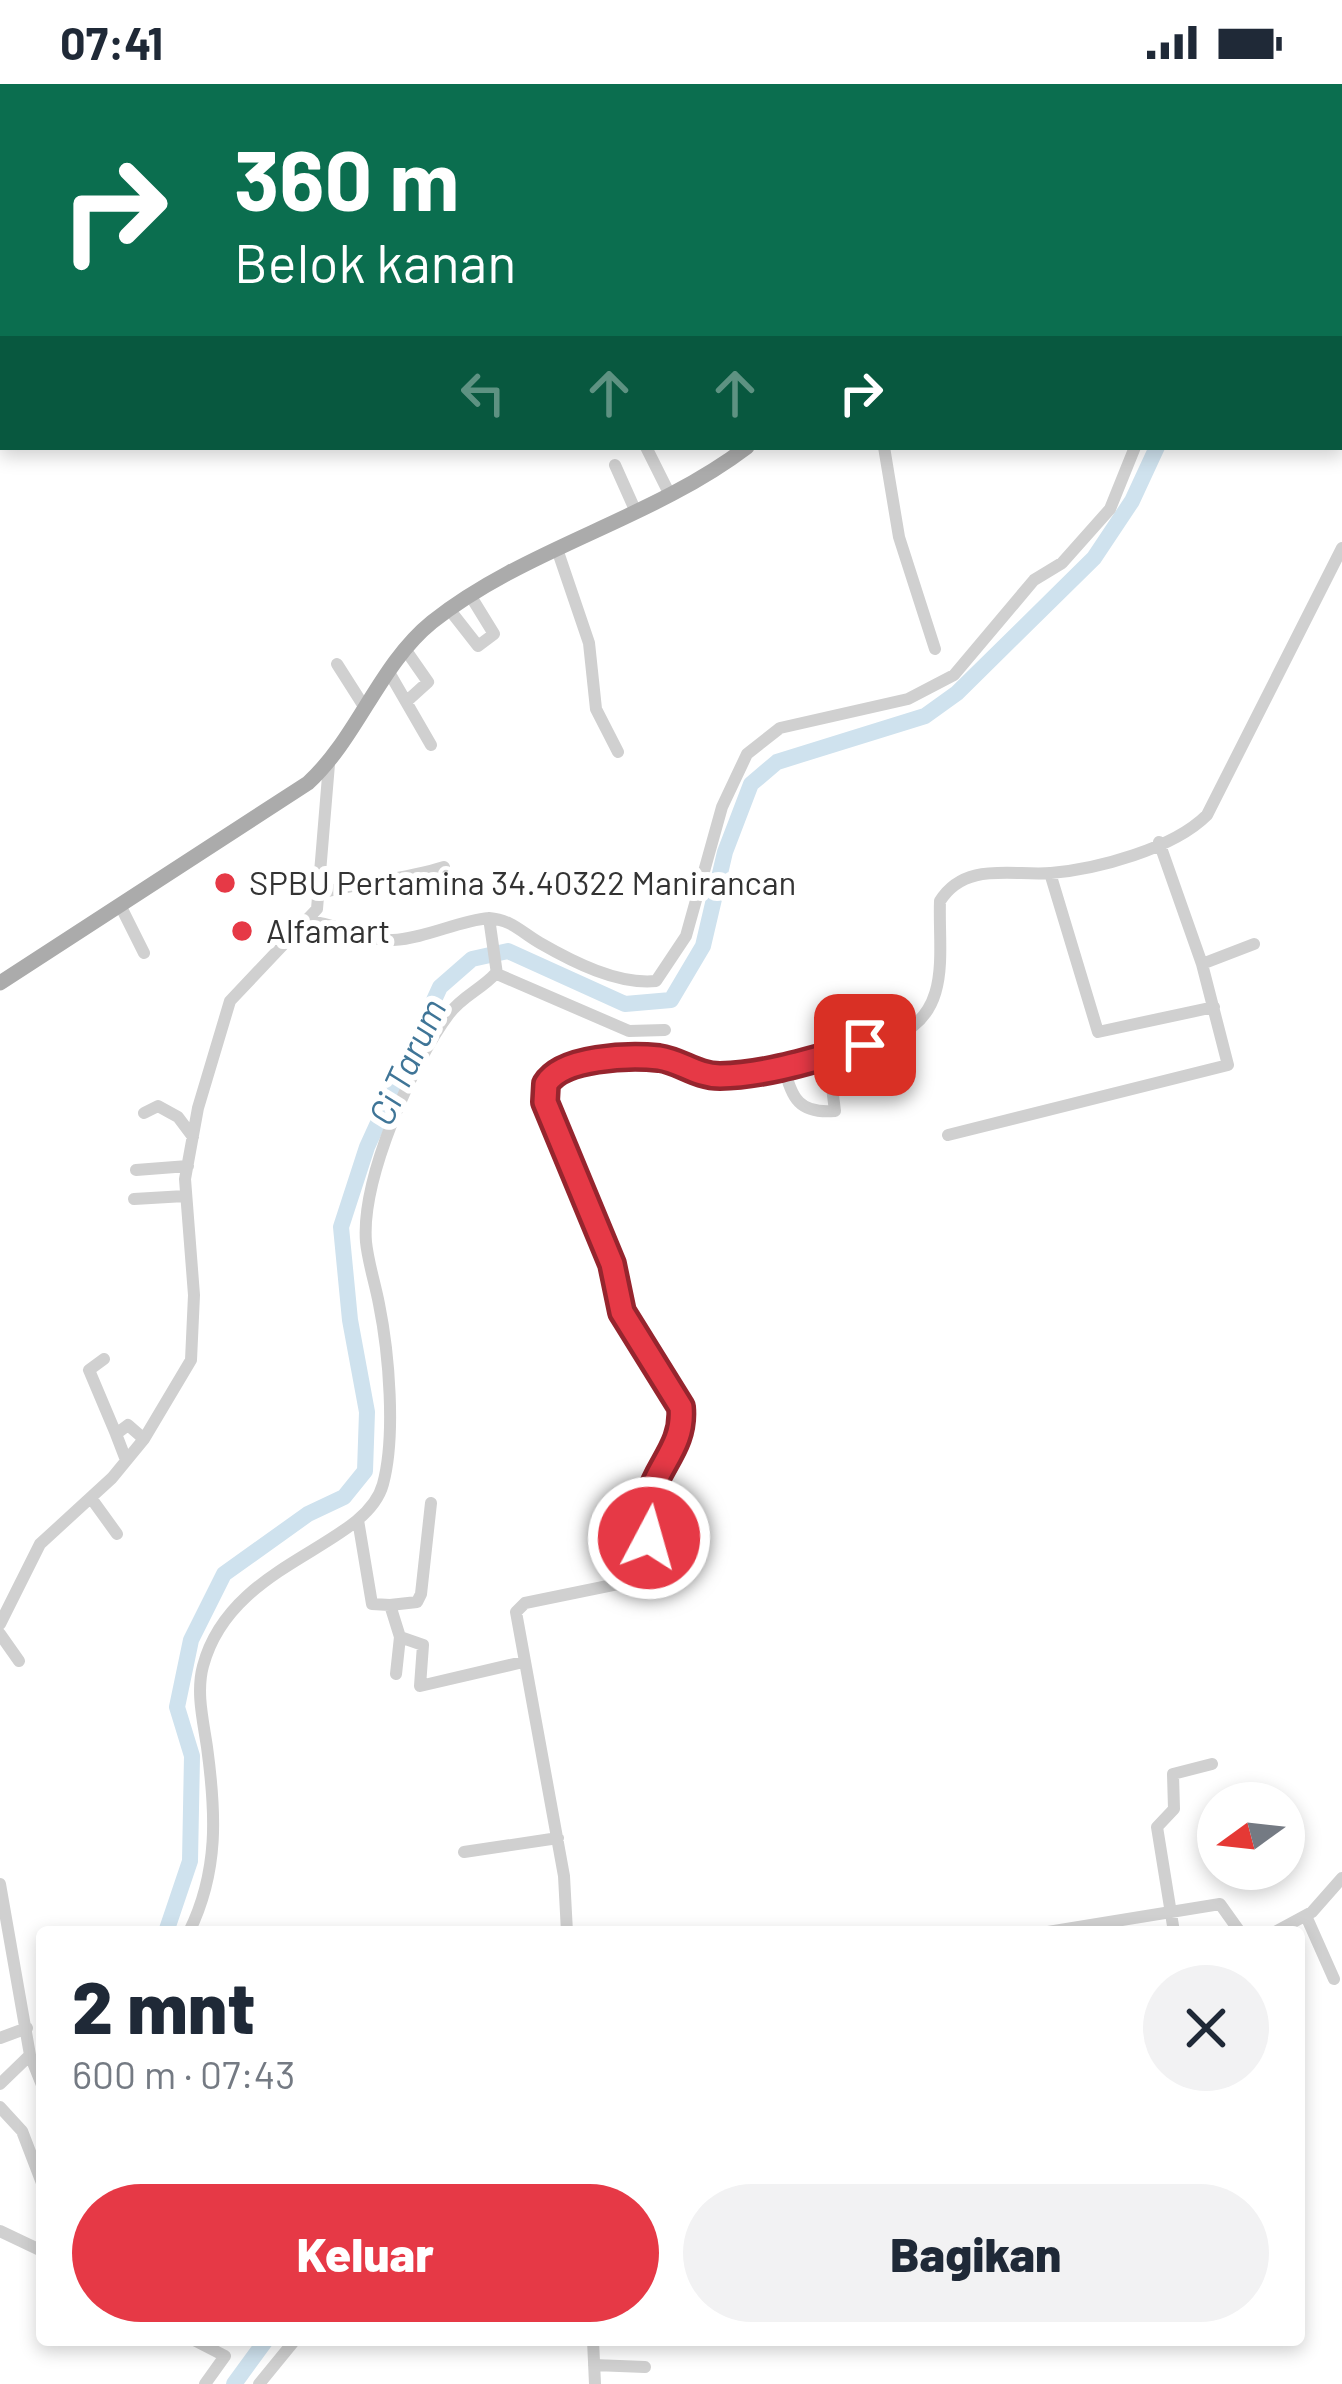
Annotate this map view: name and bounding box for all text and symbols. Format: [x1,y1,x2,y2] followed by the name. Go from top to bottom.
[60,15,163,69] text: 07:41
[234,127,459,228] text: 360 m
[36,132,192,288] icon: right
[234,229,516,294] text: Belok kanan
[450,360,516,426] icon: left
[576,360,642,426] icon: ahead
[702,360,768,426] icon: ahead
[828,360,894,426] icon: right
[249,862,796,902] place label: SPBU Pertamina 34.40322 Manirancan
[212,870,238,896] marker: SPBU Pertamina 34.40322 Manirancan
[266,910,390,950] place label: Alfamart
[229,918,255,944] marker: Alfamart
[358,991,454,1131] water label: Ci Tarum
[814,994,916,1096] pin
[832,1012,898,1078] icon: arrive
[586,1475,712,1601] position arrow
[1197,1782,1305,1890] north arrow
[1197,1782,1305,1890] map controls
[72,1962,255,2048] text: 2 mnt
[1143,1965,1269,2091] button: close
[72,2050,295,2097] text: 600 m · 07:43
[72,2184,659,2322] button: Keluar
[683,2184,1269,2322] button: Bagikan

